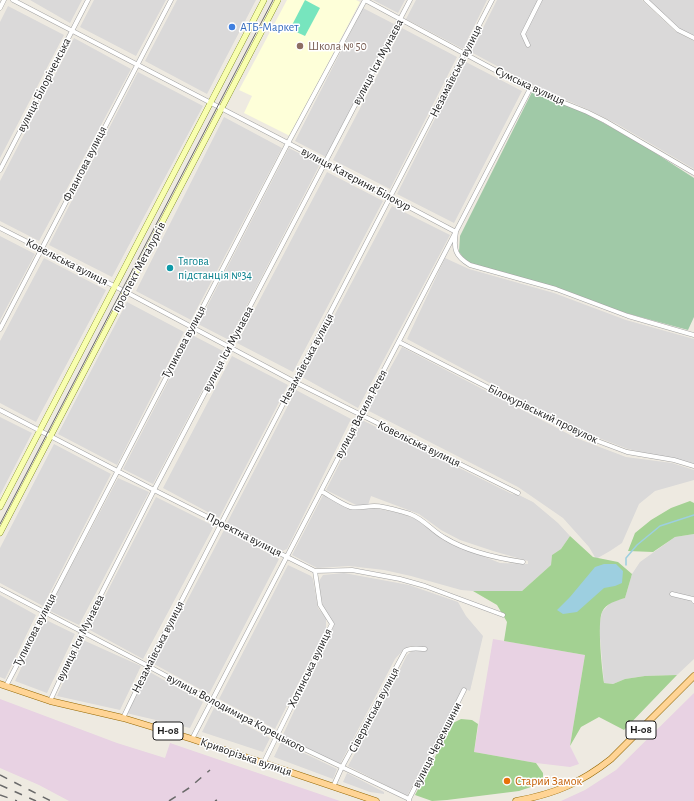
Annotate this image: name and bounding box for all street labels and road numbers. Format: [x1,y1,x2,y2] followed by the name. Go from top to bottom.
[349,17,407,107] street label: вулиця Іси Мунаєва
[427,22,485,120] street label: Незамаївська вулиця
[14,35,74,135] street label: вулиця Білоріченська
[493,63,567,109] street label: Сумська вулиця
[60,124,110,204] street label: Флангова вулиця
[299,144,413,214] street label: вулиця Катерини Білокур
[109,219,169,315] street label: проспект Металургів
[23,235,111,289] street label: Ковельська вулиця
[159,303,209,381] street label: Тупикова вулиця
[199,304,257,394] street label: вулиця Іси Мунаєва
[277,311,337,407] street label: Незамаївська вулиця
[331,367,391,461] street label: вулиця Василя Регея
[485,381,601,447] street label: Білокурівський провулок
[375,418,463,470] street label: Ковельська вулиця
[204,510,284,560] street label: Проектна вулиця
[10,591,60,669] street label: Тупикова вулиця
[53,592,107,684] street label: вулиця Іси Мунаєва
[129,598,187,696] street label: Незамаївська вулиця
[285,626,335,710] street label: Хотинська вулиця
[345,665,403,755] street label: Сіверянська вулиця
[164,670,308,756] street label: вулиця Володимира Корецького
[409,700,465,790] street label: вулиця Черемшини
[626,721,656,739] road number: Н-08
[153,722,183,740] road number: Н-08
[198,735,294,779] street label: Криворізька вулиця

